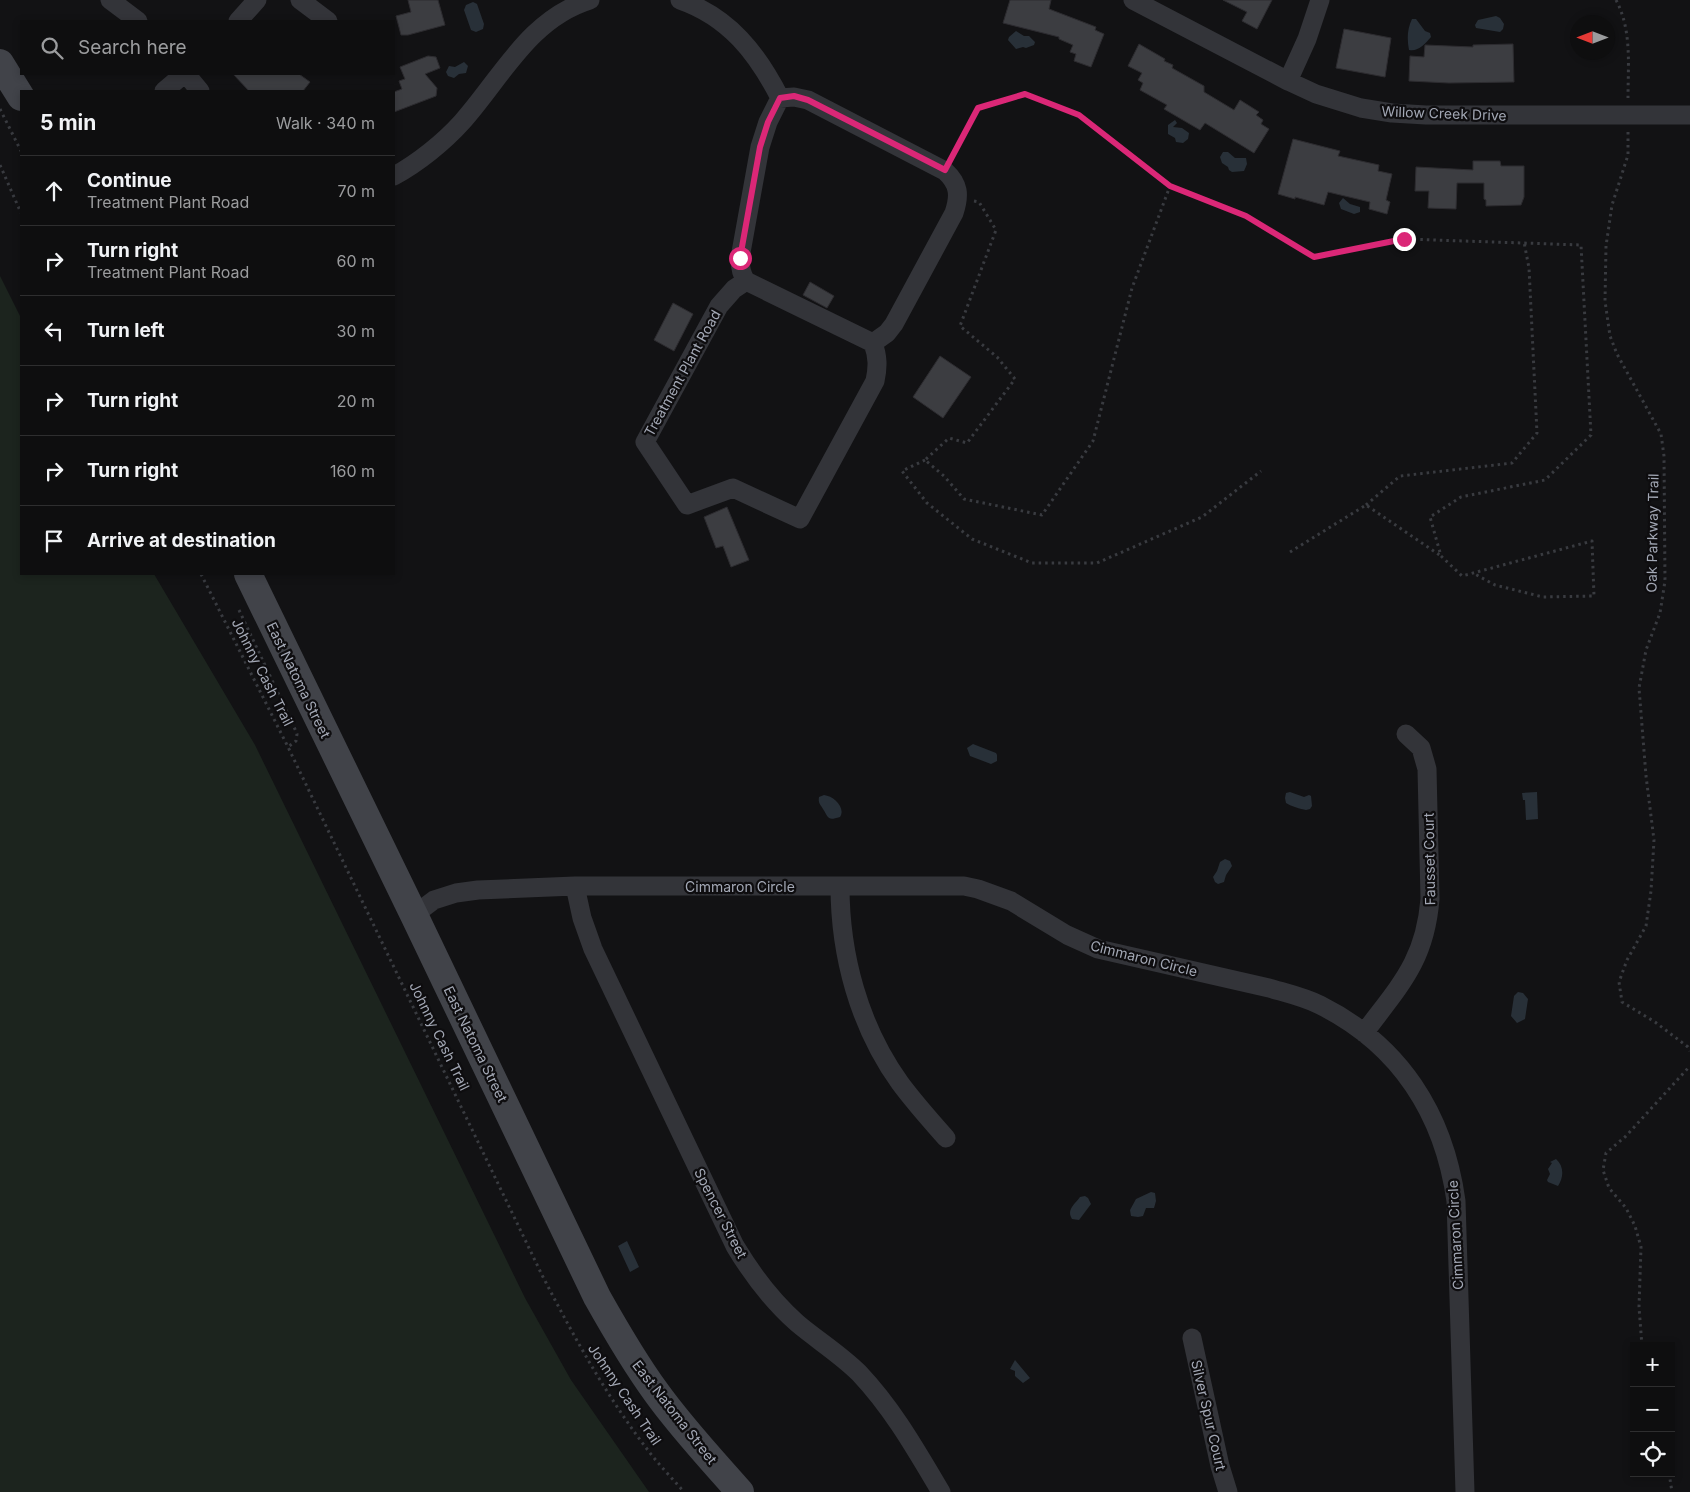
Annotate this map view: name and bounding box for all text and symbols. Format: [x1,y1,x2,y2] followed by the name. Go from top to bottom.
[1570,15,1615,60] north arrow
[20,20,395,75] search box
[38,34,66,62] icon: search
[78,36,187,59] text: Search here
[1381,102,1507,124] street label: Willow Creek Drive
[40,110,96,135] text: 5 min
[276,113,375,133] text: Walk · 340 m
[87,169,172,192] text: Continue
[40,177,68,205] icon: ahead
[338,181,375,201] text: 70 m
[87,192,249,212] text: Treatment Plant Road
[1393,228,1416,251] route end
[87,239,178,262] text: Turn right
[40,247,68,275] icon: right
[729,247,752,270] route start
[336,251,375,271] text: 60 m
[87,262,249,282] text: Treatment Plant Road
[640,307,724,439] street label: Treatment Plant Road
[40,317,68,345] icon: left
[87,319,165,342] text: Turn left
[337,321,375,341] text: 30 m
[40,387,68,415] icon: right
[87,389,178,412] text: Turn right
[337,391,375,411] text: 20 m
[40,457,68,485] icon: right
[87,459,178,482] text: Turn right
[330,461,375,481] text: 160 m
[1642,473,1662,593] street label: Oak Parkway Trail
[40,527,68,555] icon: arrive
[87,529,276,552] text: Arrive at destination
[228,615,298,729] street label: Johnny Cash Trail
[264,619,335,741] street label: East Natoma Street
[1420,812,1438,905] street label: Fausset Court
[685,878,795,895] street label: Cimmaron Circle
[1089,936,1199,980] street label: Cimmaron Circle
[406,979,474,1093] street label: Johnny Cash Trail
[441,983,512,1105] street label: East Natoma Street
[691,1165,751,1261] street label: Spencer Street
[1444,1180,1466,1290] street label: Cimmaron Circle
[585,1340,665,1448] street label: Johnny Cash Trail
[1630,1342,1675,1477] map controls
[1630,1342,1675,1387] button: +
[629,1357,721,1468] street label: East Natoma Street
[1188,1358,1230,1472] street label: Silver Spur Court
[1630,1387,1675,1432] button: −
[1630,1432,1675,1477] button: locate

